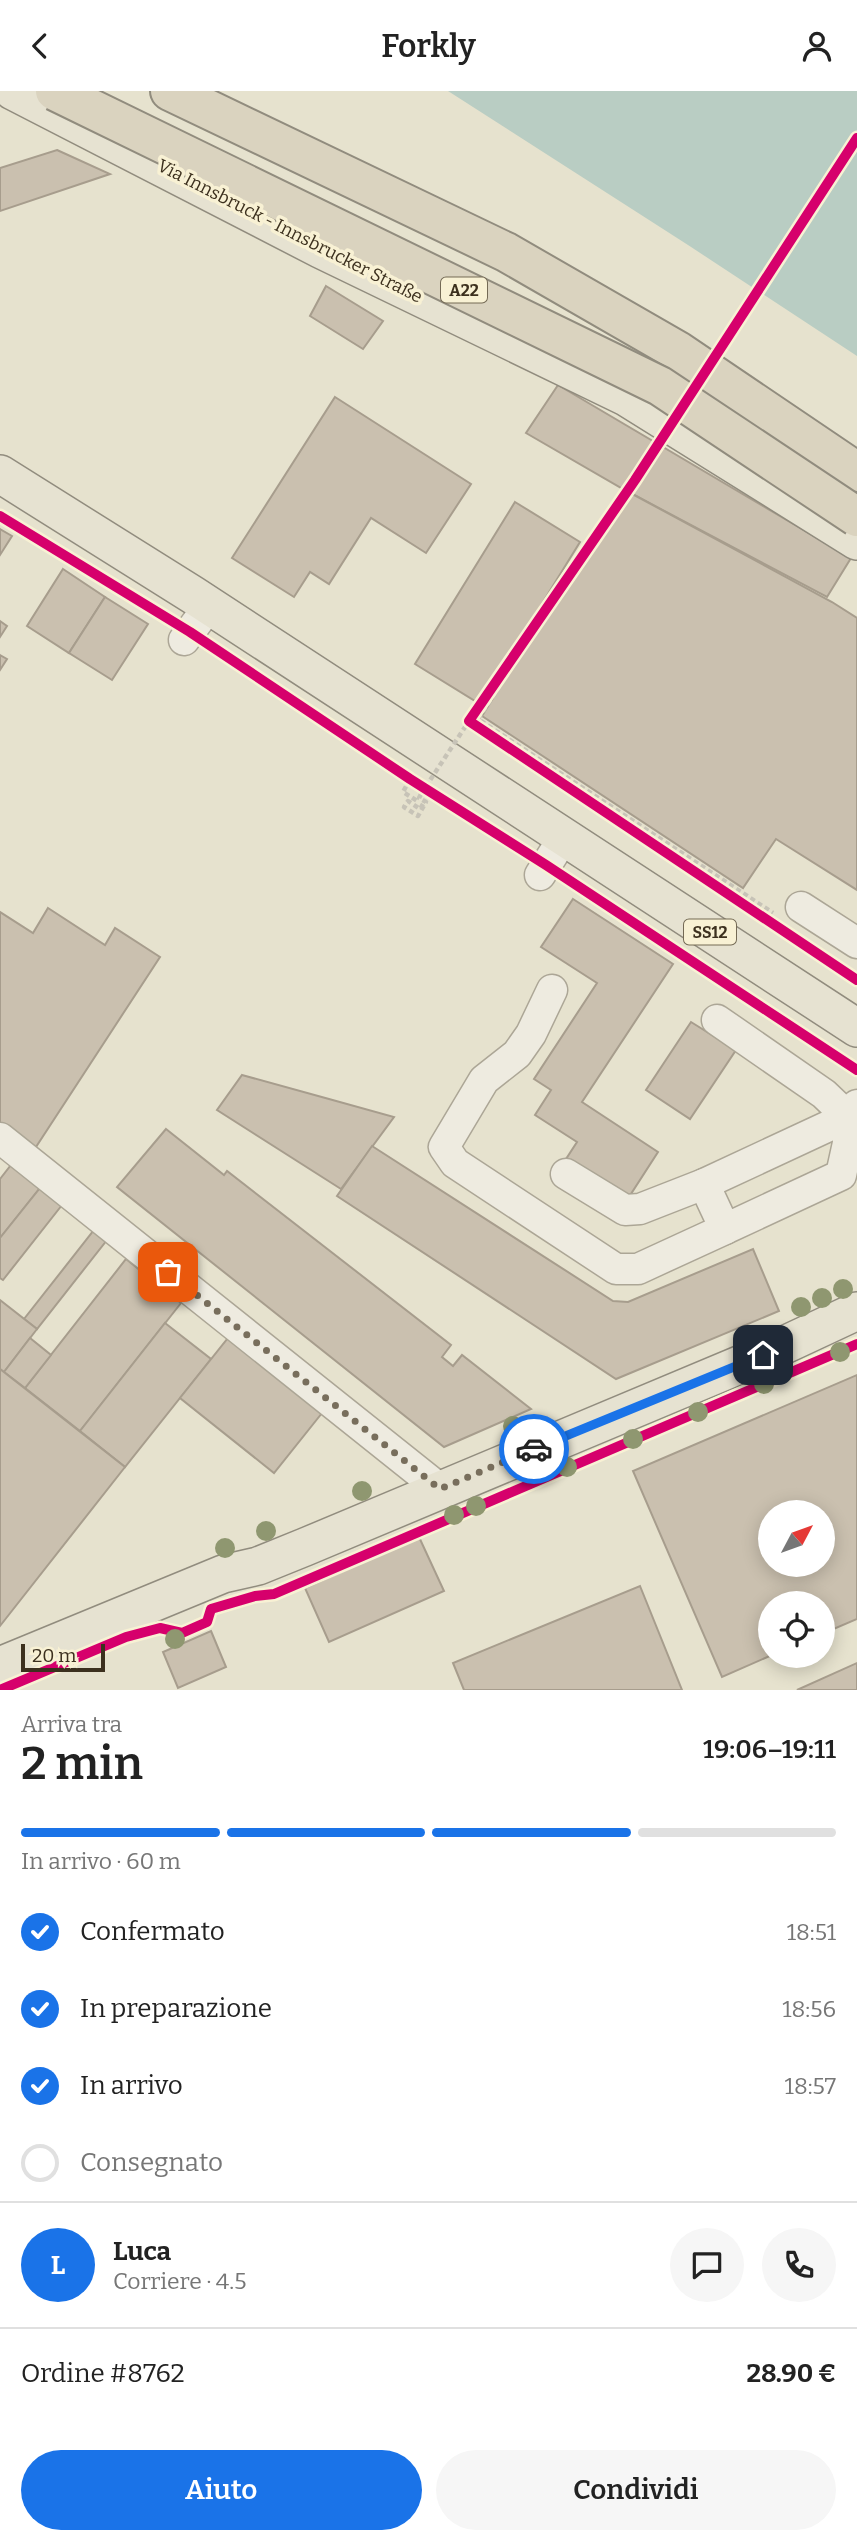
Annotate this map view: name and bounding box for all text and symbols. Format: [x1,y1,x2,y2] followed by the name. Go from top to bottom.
[21,27,59,65] icon: back
[381,27,476,65] text: Forkly
[798,27,836,65] icon: person
[154,154,426,308] street label: Via Innsbruck - Innsbrucker Straße
[441,277,487,302] road number: A22
[684,919,736,945] road number: SS12
[138,1242,198,1302] pin
[149,1253,187,1291] icon: bag
[733,1325,793,1385] pin
[744,1336,782,1374] icon: home
[499,1414,569,1484] courier
[515,1430,553,1468] icon: car
[758,1500,835,1577] north arrow
[758,1500,835,1668] map controls
[758,1591,835,1668] button: locate
[21,1641,105,1673] scale bar
[32,1644,76,1667] text: 20 m
[21,1710,122,1738] text: Arriva tra
[703,1734,836,1765] text: 19:06–19:11
[21,1736,143,1791] text: 2 min
[21,1847,181,1875] text: In arrivo · 60 m
[21,1913,59,1951] icon: check
[80,1916,225,1947] text: Confermato
[787,1918,836,1946] text: 18:51
[21,1990,59,2028] icon: check
[80,1993,272,2024] text: In preparazione
[782,1995,836,2023] text: 18:56
[21,2067,59,2105] icon: check
[80,2070,183,2101] text: In arrivo
[785,2072,836,2100] text: 18:57
[80,2147,223,2178] text: Consegnato
[670,2228,744,2302] button: chat
[762,2228,836,2302] button: phone
[113,2236,171,2267] text: Luca
[51,2250,65,2281] text: L
[113,2267,246,2295] text: Corriere · 4.5
[21,2358,185,2389] text: Ordine #8762
[746,2358,836,2389] text: 28.90 €
[21,2450,422,2530] button: Aiuto
[436,2450,836,2530] button: Condividi

